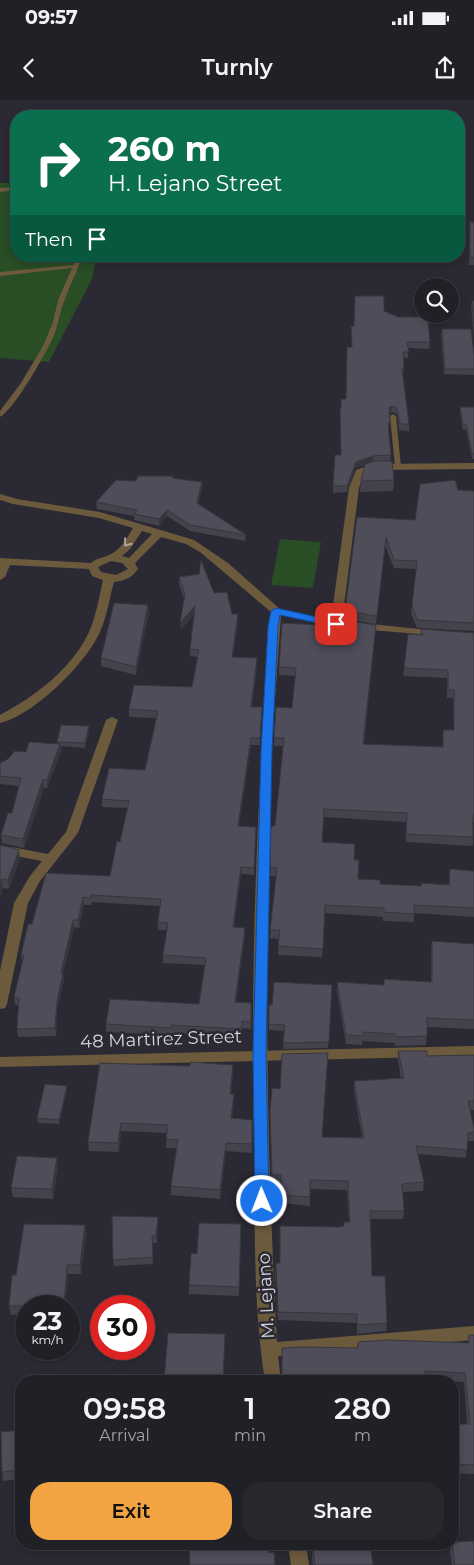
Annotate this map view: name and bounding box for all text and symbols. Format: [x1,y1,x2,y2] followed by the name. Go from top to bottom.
[25,6,78,29] text: 09:57
[15,54,43,82] icon: back
[201,54,273,81] text: Turnly
[431,54,459,82] icon: share
[108,127,221,170] text: 260 m
[25,130,90,195] icon: right
[108,170,282,197] text: H. Lejano Street
[83,225,111,253] icon: arrive
[25,228,73,251] text: Then
[414,278,459,323] map controls
[414,278,459,323] button: search
[125,537,133,546] one-way arrow
[315,603,357,645] pin
[322,610,350,638] icon: arrive
[80,1025,242,1053] street label: 48 Martirez Street
[235,1174,287,1226] position arrow
[253,1253,279,1339] street label: M. Lejano
[90,1295,155,1360] speed limit sign: 30
[33,1306,62,1336] text: 23
[31,1332,64,1347] text: km/h
[83,1390,166,1427] text: 09:58
[244,1390,256,1427] text: 1
[334,1390,391,1427] text: 280
[99,1426,150,1445] text: Arrival
[234,1426,266,1445] text: min
[354,1426,371,1445] text: m
[30,1482,232,1540] button: Exit
[242,1482,444,1540] button: Share

